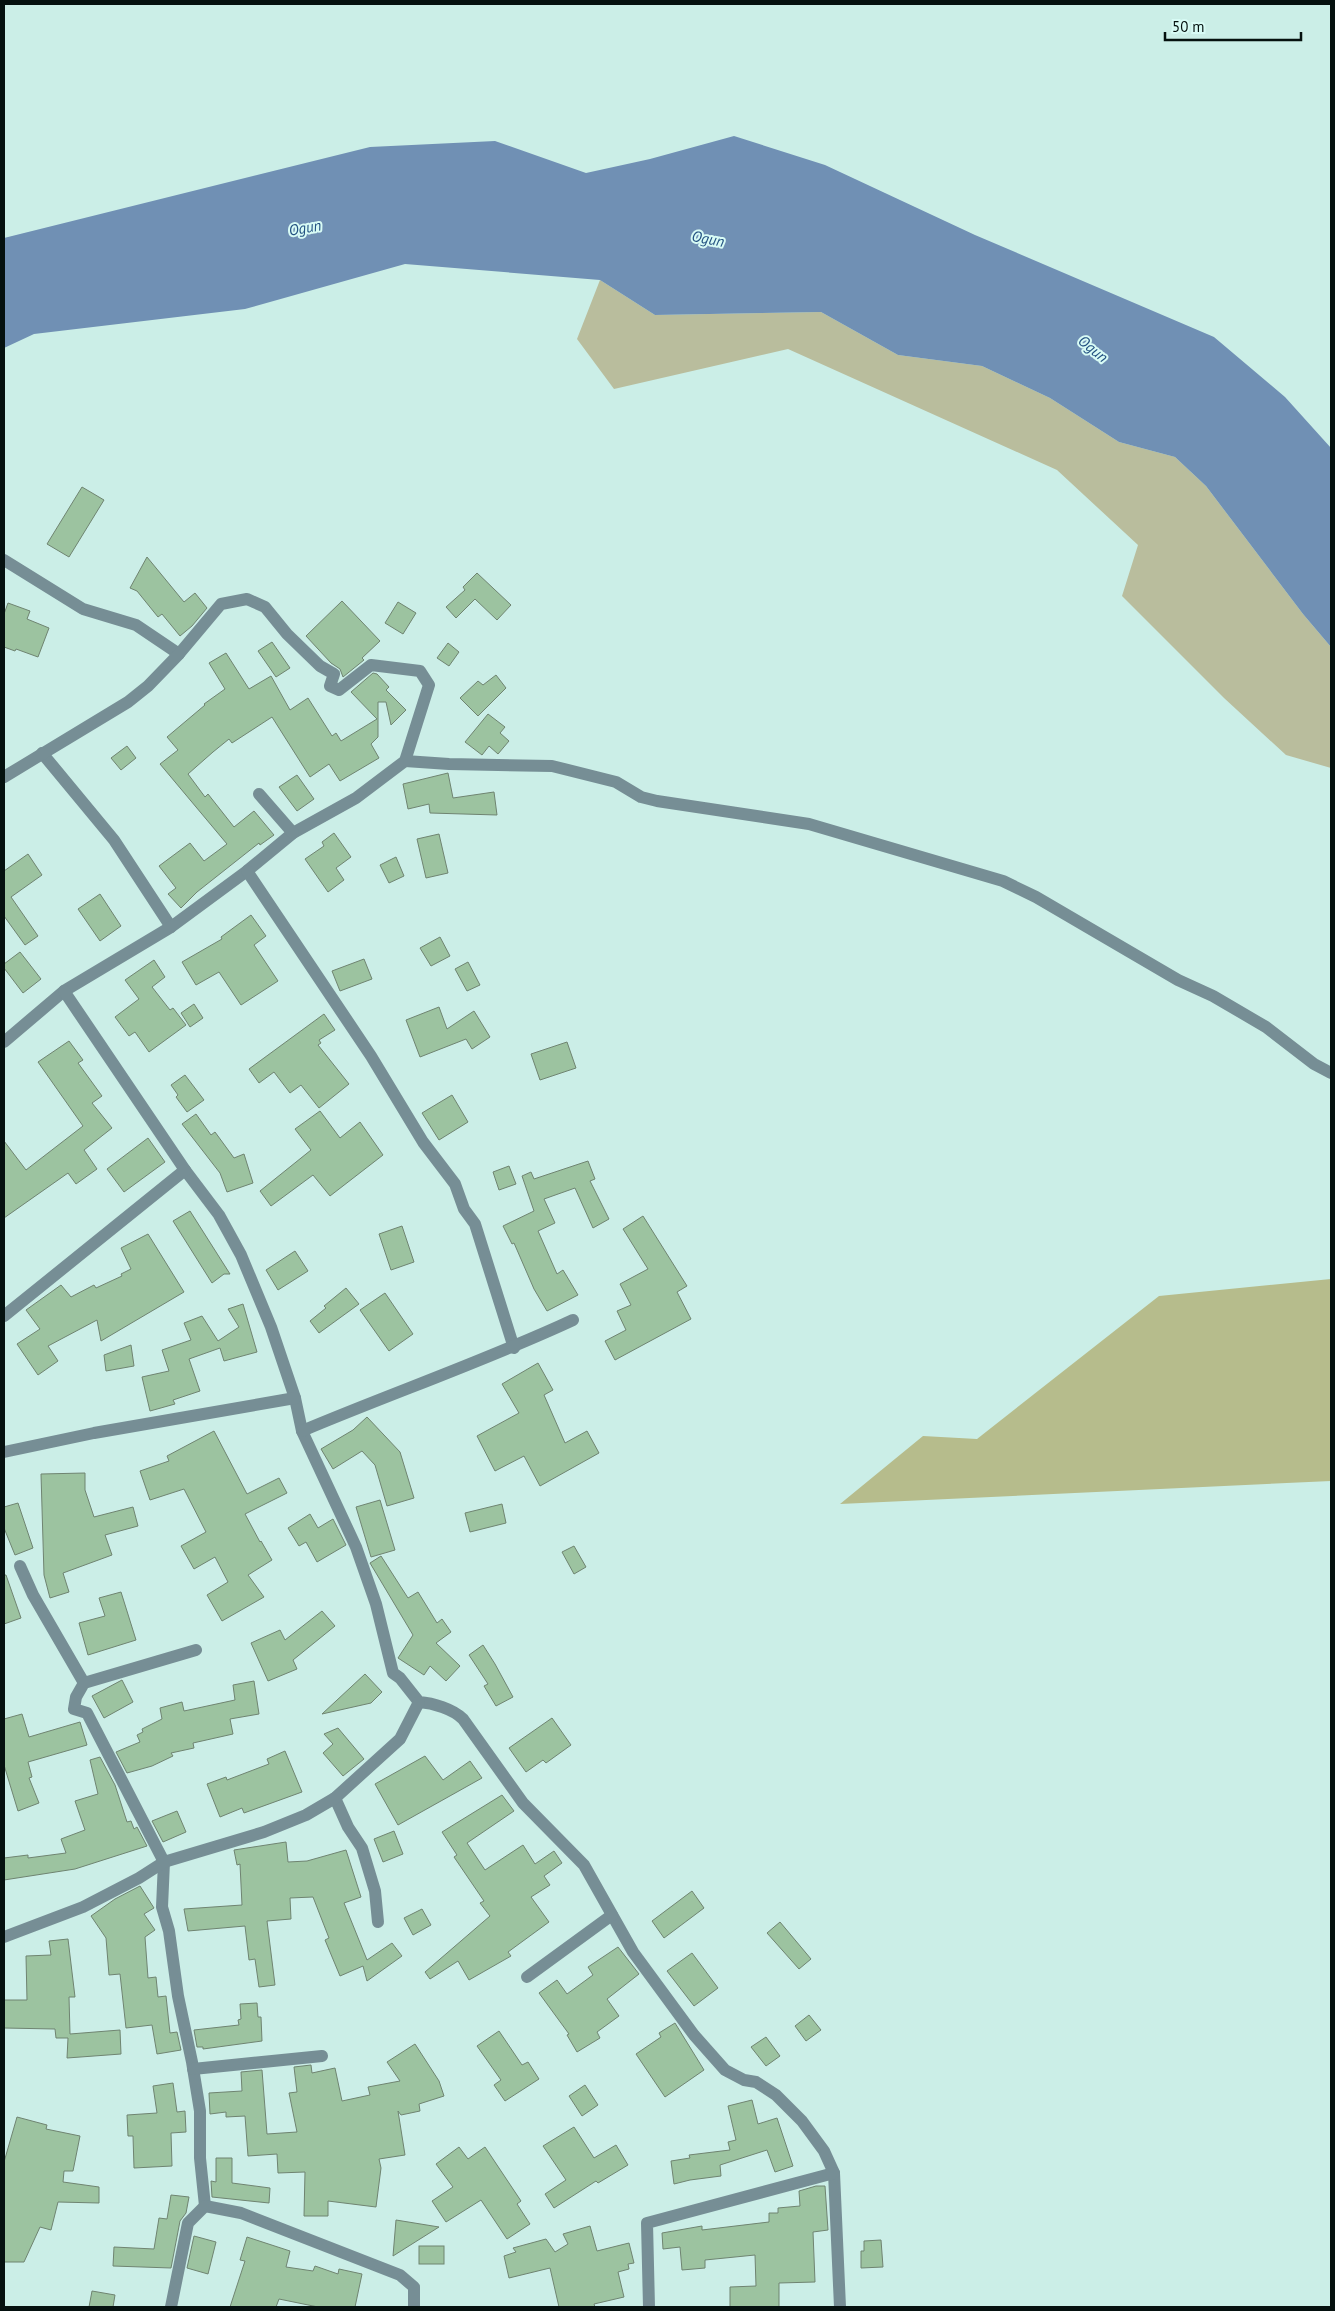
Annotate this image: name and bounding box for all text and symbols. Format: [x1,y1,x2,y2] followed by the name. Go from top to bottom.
[1165,10,1301,42] scale bar
[1172,17,1205,36] text: 50 m
[287,215,323,240] water label: Ogun
[690,226,726,251] water label: Ogun
[1075,331,1112,366] water label: Ogun

